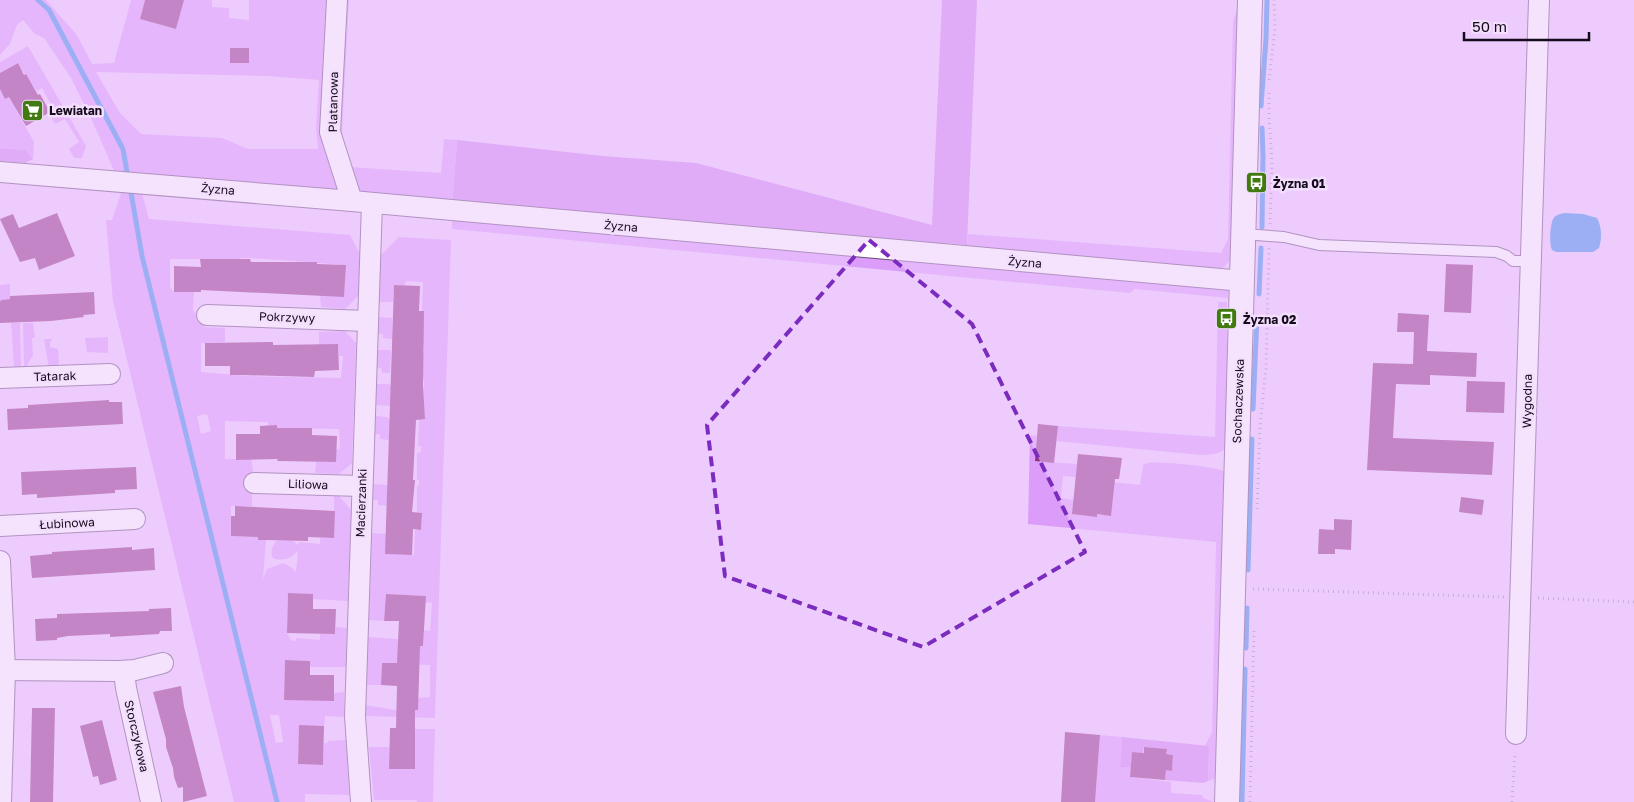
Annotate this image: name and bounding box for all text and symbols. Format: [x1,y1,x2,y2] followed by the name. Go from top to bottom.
[1464,10,1589,42] scale bar
[1472,17,1507,35] text: 50 m
[325,72,341,132] street label: Platanowa
[21,98,45,122] supermarket icon: Lewiatan
[49,103,102,118] place label: Lewiatan
[1245,171,1269,195] bus stop icon: Żyzna 01
[1273,176,1325,191] place label: Żyzna 01
[200,180,236,198] street label: Żyzna
[603,217,639,235] street label: Żyzna
[1007,253,1043,271] street label: Żyzna
[1215,307,1239,331] bus stop icon: Żyzna 02
[259,309,316,325] street label: Pokrzywy
[1243,312,1296,327] place label: Żyzna 02
[1229,358,1247,444] street label: Sochaczewska
[33,368,77,384] street label: Tatarak
[1519,374,1535,428] street label: Wygodna
[352,468,370,538] street label: Macierzanki
[288,476,328,492] street label: Liliowa
[39,514,95,532] street label: Łubinowa
[121,699,153,773] street label: Storczykowa

